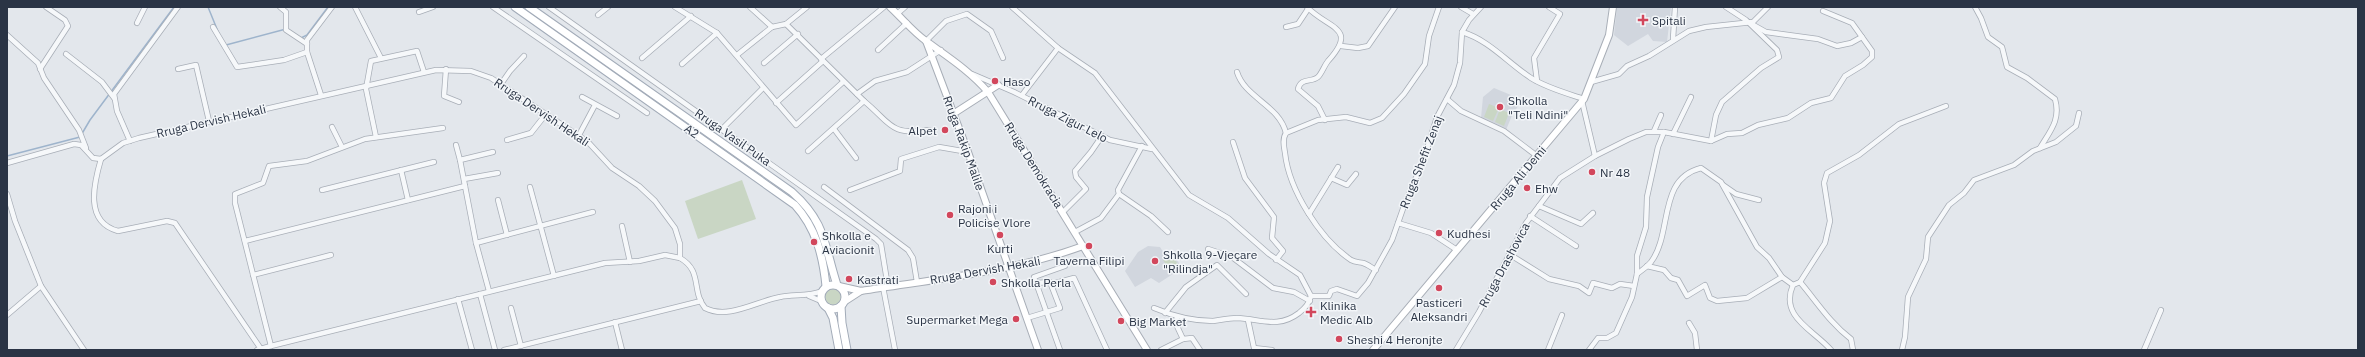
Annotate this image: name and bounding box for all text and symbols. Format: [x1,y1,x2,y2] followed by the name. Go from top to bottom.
[1652,13,1686,28] place label: Spitali
[1637,14,1649,26] marker: Spitali
[491,74,593,150] street label: Rruga Dervish Hekali
[1003,74,1031,89] place label: Haso
[990,76,1000,86] marker: Haso
[1026,93,1110,146] street label: Rruga Zigur Lelo
[1508,93,1568,122] place label: Shkolla "Teli Ndini"
[940,94,988,193] street label: Rruga Rakip Malile
[155,101,267,141] street label: Rruga Dervish Hekali
[1495,102,1505,112] marker: Shkolla "Teli Ndini"
[692,105,774,169] street label: Rruga Vasil Puka
[1396,113,1446,211] street label: Rruga Shefit Zenaj
[1001,119,1067,211] street label: Rruga Demokracia
[682,121,702,141] street label: A2
[908,123,937,138] place label: Alpet
[940,125,950,135] marker: Alpet
[1487,143,1549,213] street label: Rruga Ali Demi
[1600,165,1630,180] place label: Nr 48
[1587,167,1597,177] marker: Nr 48
[1535,181,1558,196] place label: Ehw
[1522,183,1532,193] marker: Ehw
[958,201,1031,230] place label: Rajoni i Policise Vlore
[945,210,955,220] marker: Rajoni i Policise Vlore
[1475,220,1533,310] street label: Rruga Drashovica
[1447,226,1491,241] place label: Kudhesi
[822,228,875,257] place label: Shkolla e Aviacionit
[1434,228,1444,238] marker: Kudhesi
[995,230,1005,240] marker: Kurti
[809,237,819,247] marker: Shkolla e Aviacionit
[987,241,1013,256] place label: Kurti
[1084,241,1094,251] marker: Taverna Filipi
[1163,247,1258,276] place label: Shkolla 9-Vjeçare "Rilindja"
[929,253,1041,287] street label: Rruga Dervish Hekali
[1053,253,1125,268] place label: Taverna Filipi
[1150,256,1160,266] marker: Shkolla 9-Vjeçare "Rilindja"
[857,272,899,287] place label: Kastrati
[844,274,854,284] marker: Kastrati
[1001,275,1072,290] place label: Shkolla Perla
[988,277,998,287] marker: Shkolla Perla
[1434,283,1444,293] marker: Pasticeri Aleksandri
[1410,295,1468,324] place label: Pasticeri Aleksandri
[1320,298,1373,327] place label: Klinika Medic Alb
[1305,306,1317,318] marker: Klinika Medic Alb
[906,312,1009,327] place label: Supermarket Mega
[1011,314,1021,324] marker: Supermarket Mega
[1129,314,1186,329] place label: Big Market
[1116,316,1126,326] marker: Big Market
[1347,332,1443,347] place label: Sheshi 4 Heronjte
[1334,334,1344,344] marker: Sheshi 4 Heronjte

